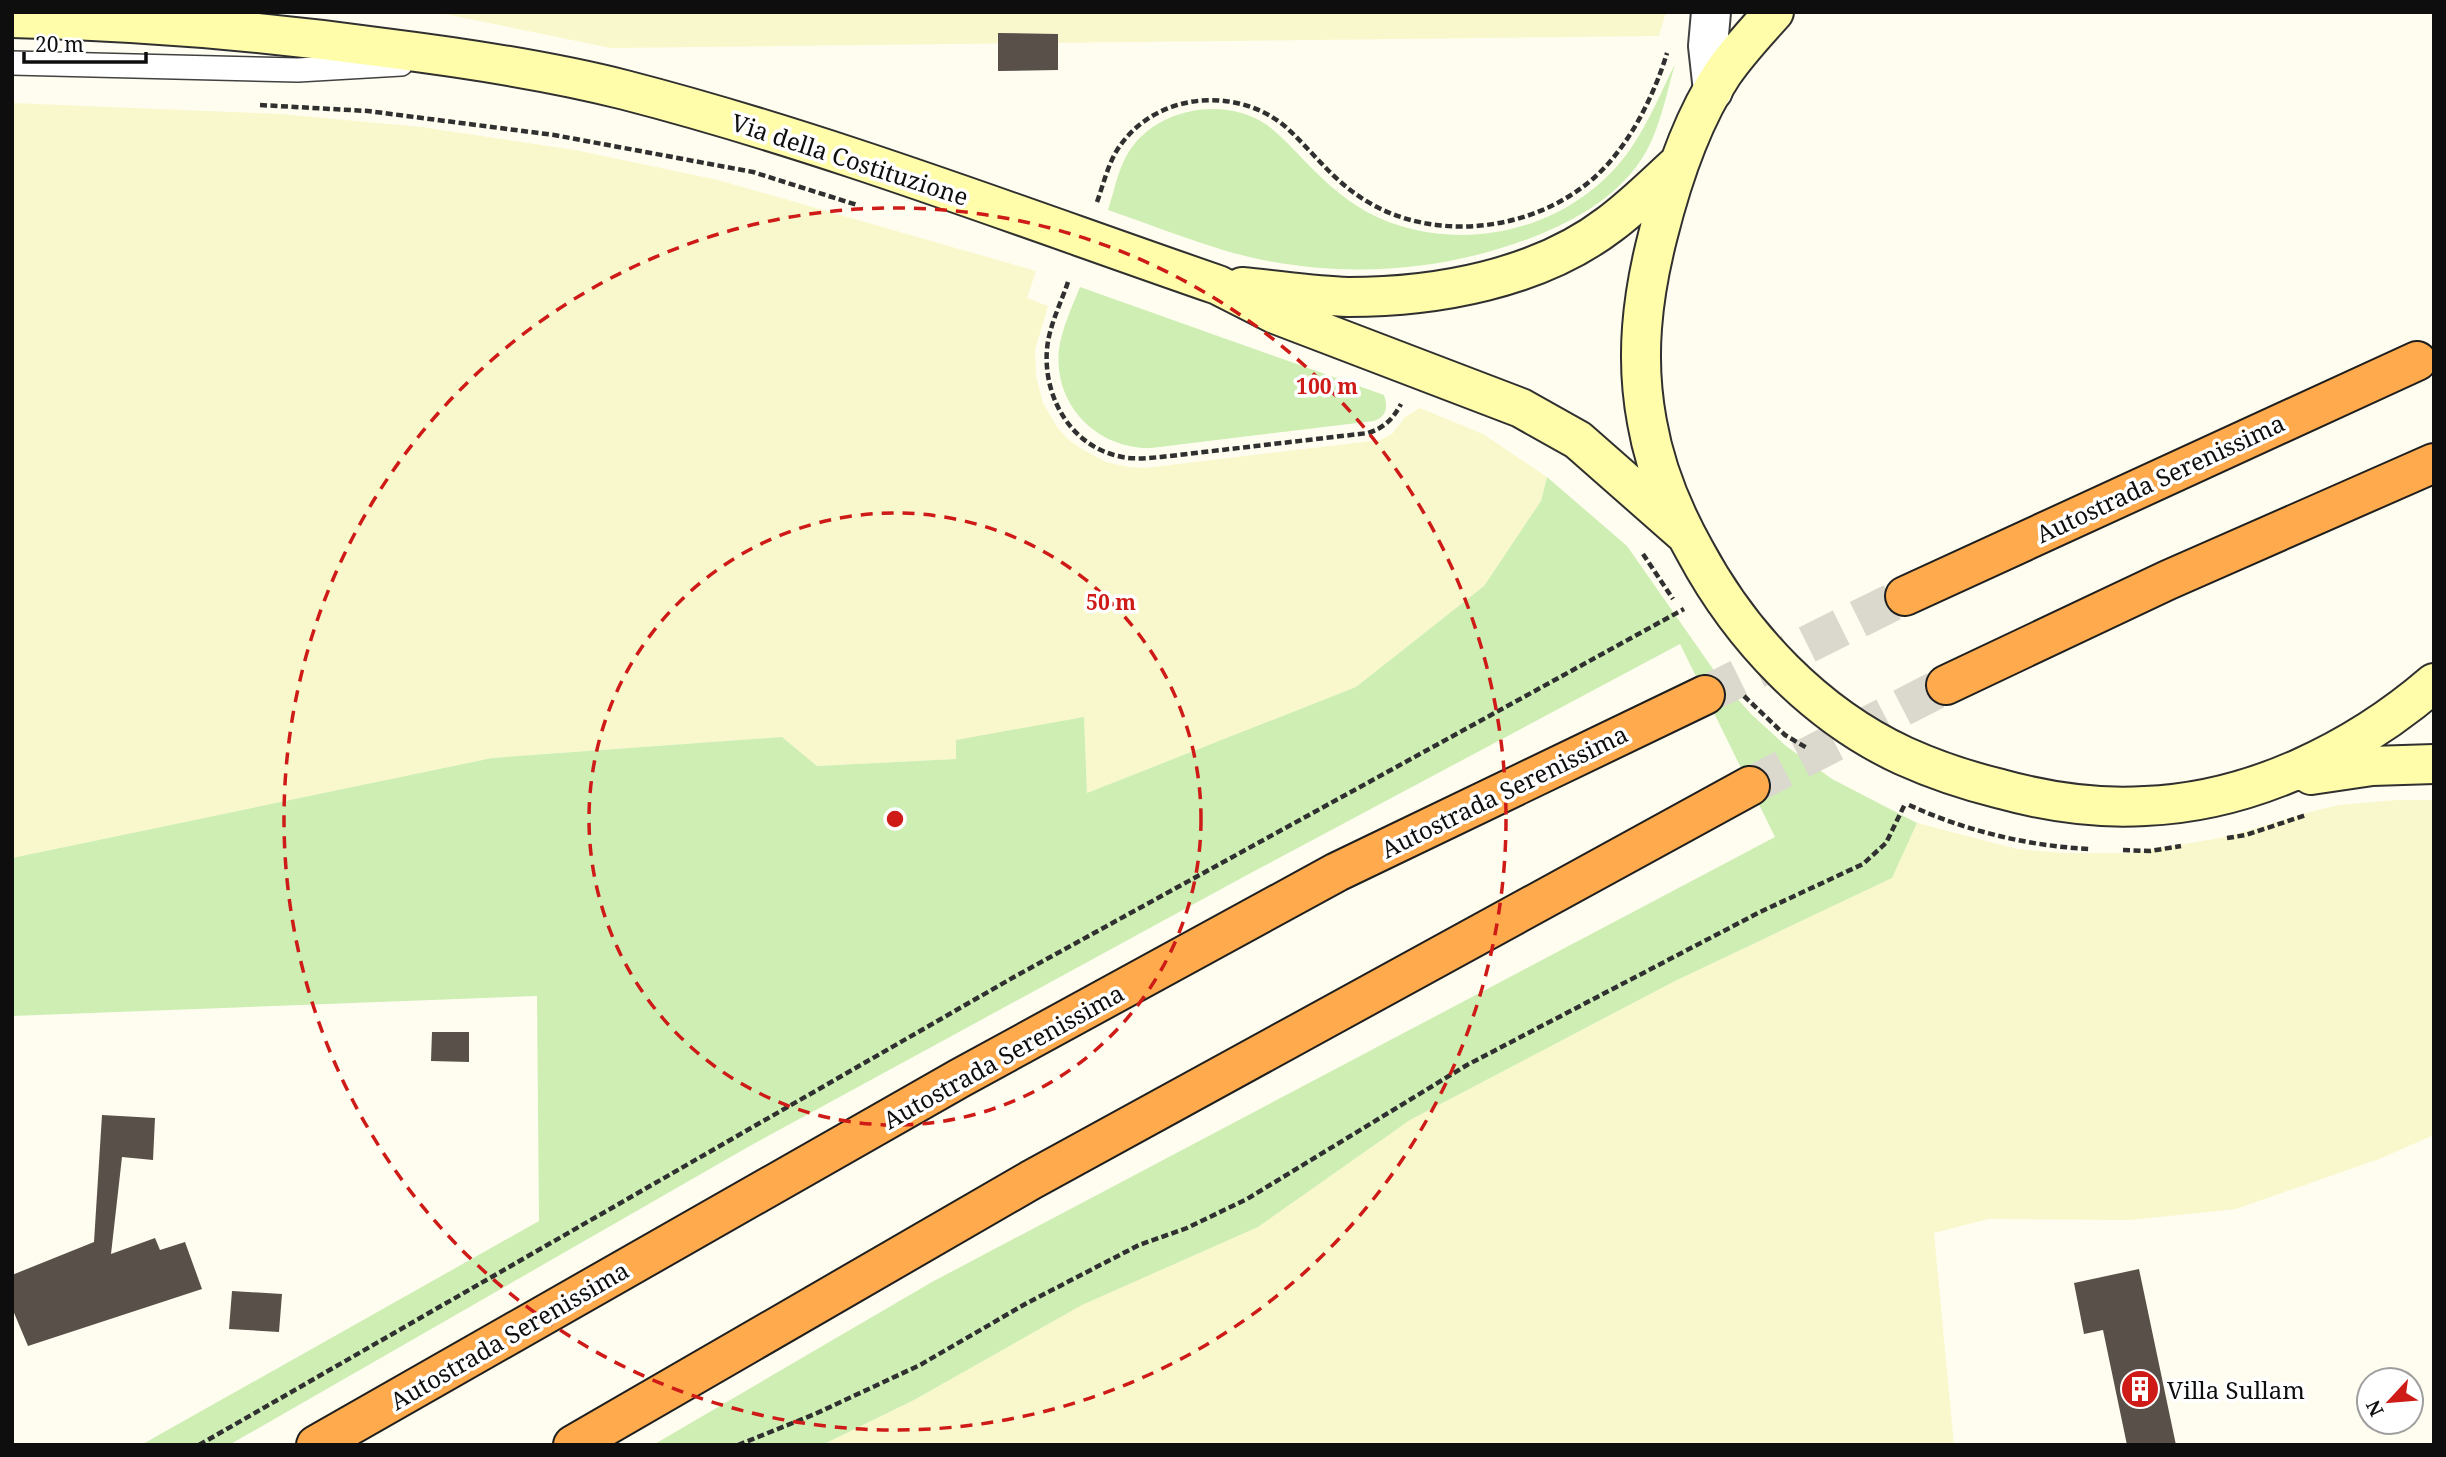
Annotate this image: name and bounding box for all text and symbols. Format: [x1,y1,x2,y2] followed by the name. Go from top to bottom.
[24,21,147,65] scale bar
[35,30,84,58] text: 20 m
[727,105,973,213] street label: Via della Costituzione
[1296,372,1358,400] text: 100 m
[2030,406,2290,550] street label: Autostrada Serenissima
[1086,588,1136,616] text: 50 m
[1375,717,1633,865] street label: Autostrada Serenissima
[883,807,907,831] centre of rings
[877,976,1129,1136] street label: Autostrada Serenissima
[383,1253,635,1417] street label: Autostrada Serenissima
[2355,1366,2425,1436] north arrow
[2119,1368,2161,1410] building icon: Villa Sullam
[2167,1373,2305,1406] place label: Villa Sullam
[2360,1396,2390,1421] text: N

